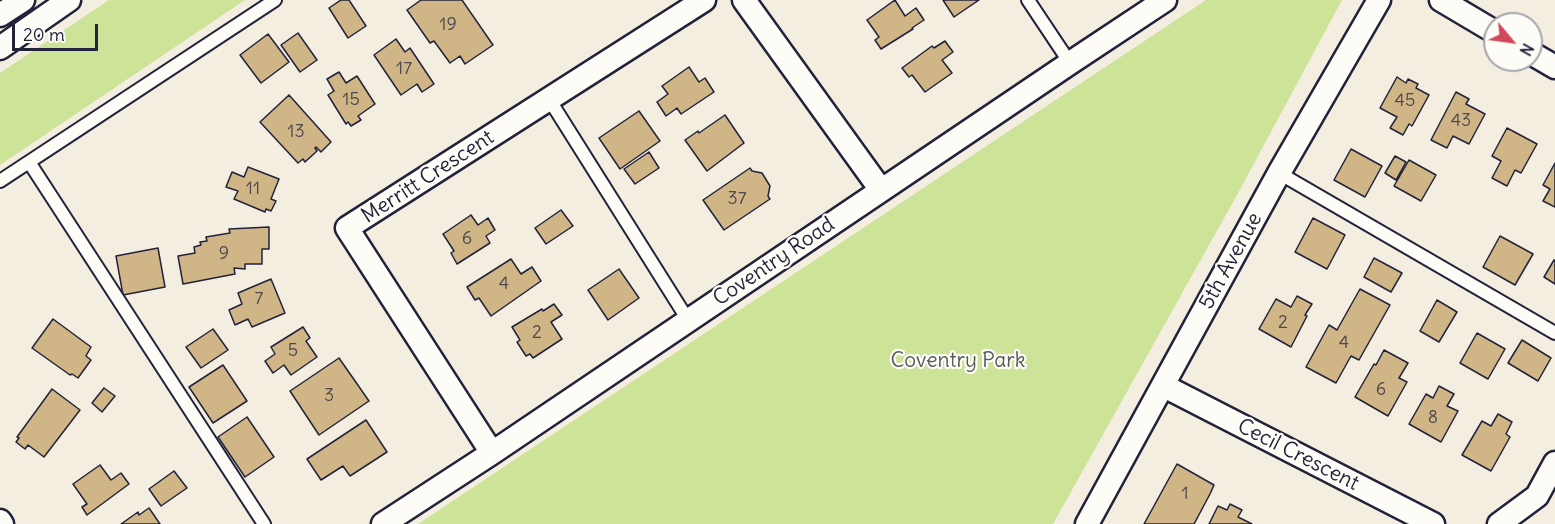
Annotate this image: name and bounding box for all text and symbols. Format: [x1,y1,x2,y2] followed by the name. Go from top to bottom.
[15,12,100,50] scale bar
[1483,12,1543,72] north arrow
[439,14,457,36] house number: 19
[23,23,65,46] text: 20 m
[1516,40,1538,59] text: N
[396,58,412,80] house number: 17
[342,89,360,111] house number: 15
[1395,90,1415,112] house number: 45
[1451,110,1471,132] house number: 43
[287,121,305,143] house number: 13
[357,125,499,229] street label: Merritt Crescent
[246,178,260,200] house number: 11
[727,188,747,210] house number: 37
[1194,208,1268,314] street label: 5th Avenue
[709,212,839,312] street label: Coventry Road
[462,228,472,250] house number: 6
[219,243,229,265] house number: 9
[499,273,509,295] house number: 4
[255,288,263,310] house number: 7
[1278,312,1288,334] house number: 2
[532,322,542,344] house number: 2
[1339,332,1349,354] house number: 4
[288,340,298,362] house number: 5
[891,348,1025,374] park label: Coventry Park
[1376,379,1386,401] house number: 6
[324,385,334,407] house number: 3
[1428,407,1438,429] house number: 8
[1233,414,1363,496] street label: Cecil Crescent
[1181,483,1189,505] house number: 1

